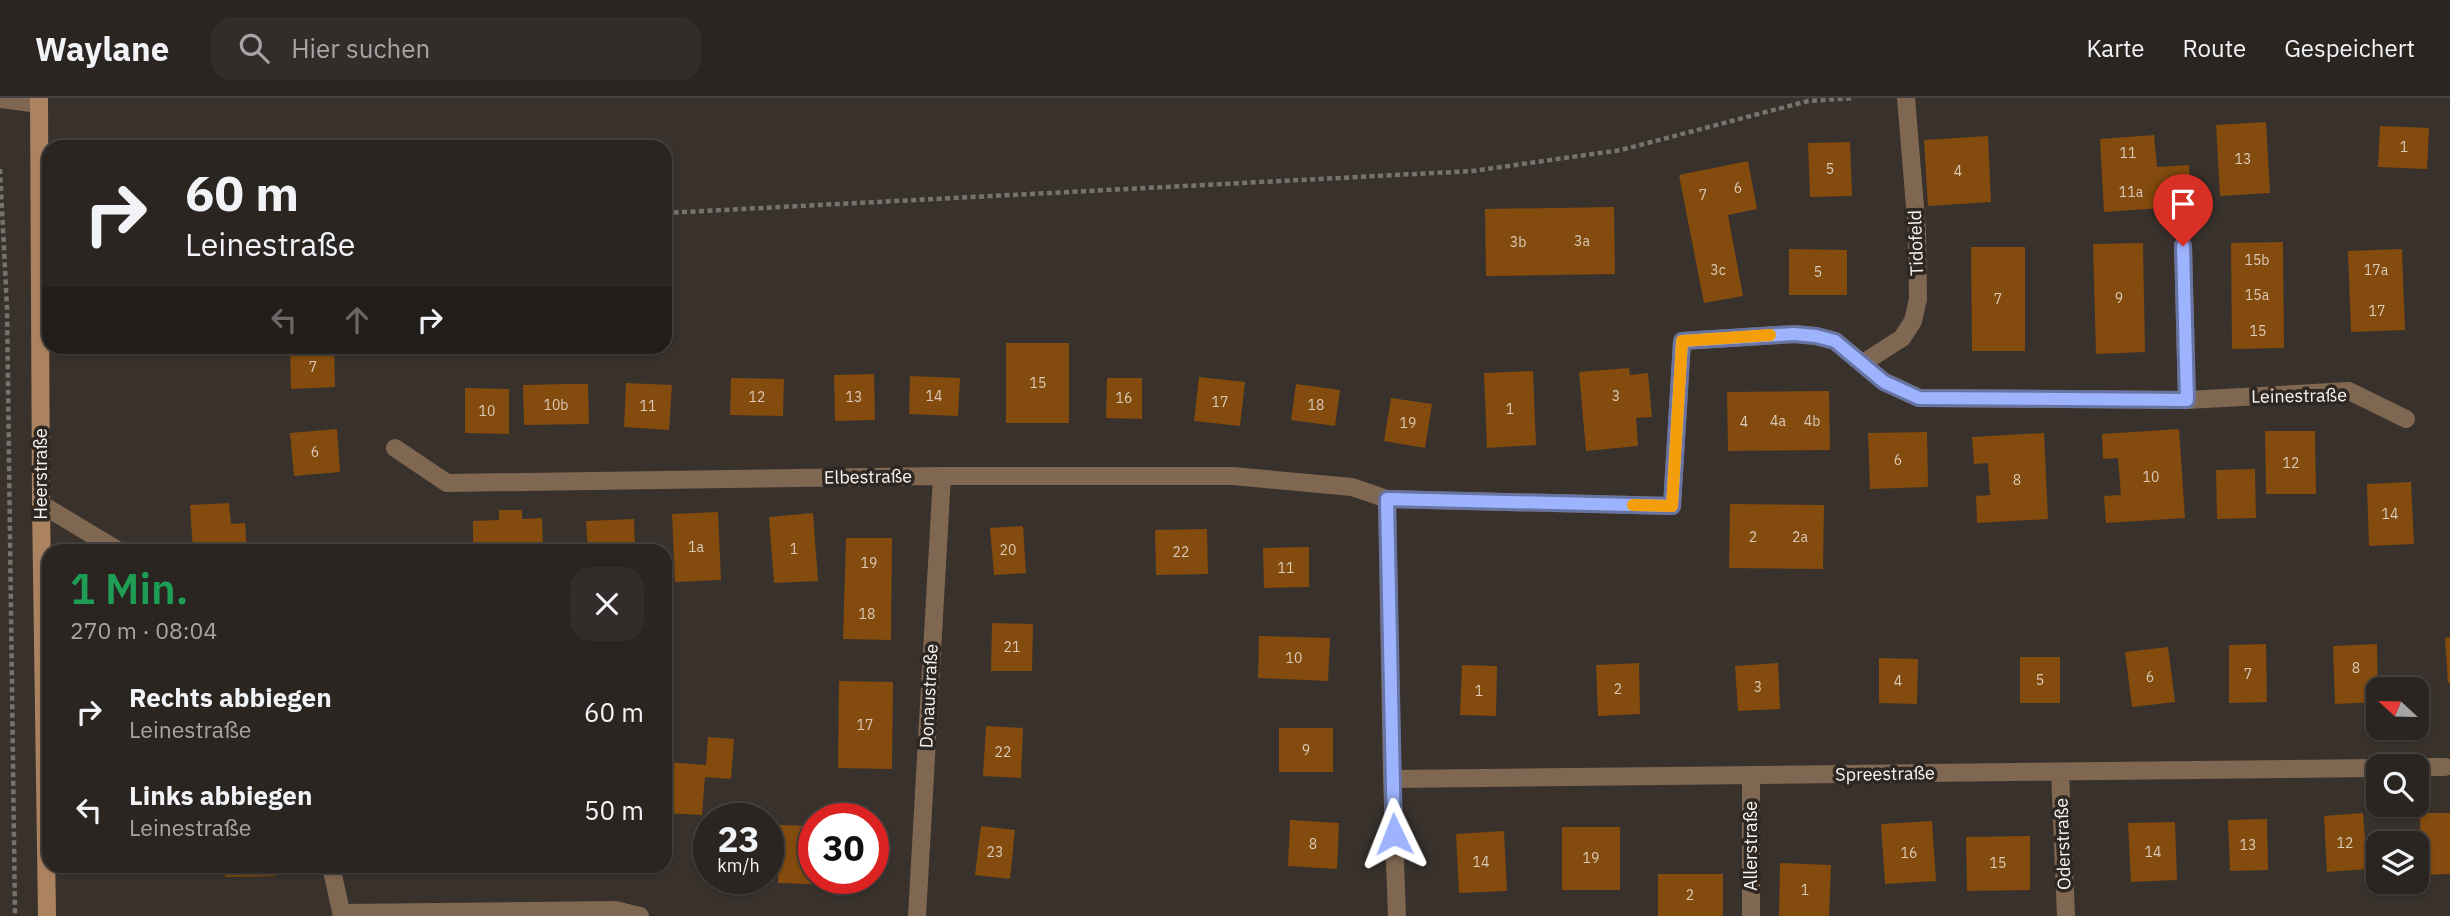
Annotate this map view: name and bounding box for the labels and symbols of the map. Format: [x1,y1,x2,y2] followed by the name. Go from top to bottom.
[2400,138,2408,156] house number: 1
[2120,144,2136,162] house number: 11
[2235,150,2251,168] house number: 13
[1826,160,1834,178] house number: 5
[1954,162,1962,180] house number: 4
[2153,174,2213,246] pin
[1734,179,1742,197] house number: 6
[2119,183,2144,201] house number: 11a
[1699,186,1707,204] house number: 7
[1903,210,1928,276] street label: Tidofeld
[1574,232,1590,250] house number: 3a
[1510,233,1526,251] house number: 3b
[2245,251,2269,269] house number: 15b
[1710,261,1726,279] house number: 3c
[2364,261,2389,279] house number: 17a
[1814,263,1822,281] house number: 5
[2245,286,2270,304] house number: 15a
[2115,289,2123,307] house number: 9
[1994,290,2002,308] house number: 7
[2369,302,2385,320] house number: 17
[2250,322,2266,340] house number: 15
[309,358,317,376] house number: 7
[1030,374,1046,392] house number: 15
[2251,383,2347,408] street label: Leinestraße
[926,387,942,405] house number: 14
[1612,387,1620,405] house number: 3
[749,388,765,406] house number: 12
[846,388,862,406] house number: 13
[1116,389,1132,407] house number: 16
[1212,393,1228,411] house number: 17
[544,396,568,414] house number: 10b
[1308,396,1324,414] house number: 18
[640,397,656,415] house number: 11
[1506,400,1514,418] house number: 1
[479,402,495,420] house number: 10
[1770,412,1786,430] house number: 4a
[1804,412,1820,430] house number: 4b
[1740,413,1748,431] house number: 4
[1400,414,1416,432] house number: 19
[29,428,52,520] street label: Heerstraße
[311,443,319,461] house number: 6
[1894,451,1902,469] house number: 6
[2283,454,2299,472] house number: 12
[824,464,912,489] street label: Elbestraße
[2143,468,2159,486] house number: 10
[2013,471,2021,489] house number: 8
[2382,505,2398,523] house number: 14
[1749,528,1757,546] house number: 2
[1792,528,1808,546] house number: 2a
[688,538,704,556] house number: 1a
[790,540,798,558] house number: 1
[1000,541,1016,559] house number: 20
[1173,543,1189,561] house number: 22
[861,554,877,572] house number: 19
[1278,559,1294,577] house number: 11
[859,605,875,623] house number: 18
[1004,638,1020,656] house number: 21
[914,643,943,749] street label: Donaustraße
[1286,649,1302,667] house number: 10
[2352,659,2360,677] house number: 8
[2244,665,2252,683] house number: 7
[2146,668,2154,686] house number: 6
[2036,671,2044,689] house number: 5
[1894,672,1902,690] house number: 4
[2366,677,2429,740] north arrow
[1754,678,1762,696] house number: 3
[1614,680,1622,698] house number: 2
[1475,682,1483,700] house number: 1
[857,716,873,734] house number: 17
[1302,741,1310,759] house number: 9
[995,743,1011,761] house number: 22
[1835,761,1935,786] street label: Spreestraße
[1357,797,1431,871] position arrow
[2049,797,2076,890] street label: Oderstraße
[1739,801,1762,891] street label: Allerstraße
[798,803,889,894] speed limit sign: 30
[2337,834,2353,852] house number: 12
[1309,835,1317,853] house number: 8
[2240,836,2256,854] house number: 13
[987,843,1003,861] house number: 23
[2145,843,2161,861] house number: 14
[1901,844,1917,862] house number: 16
[1583,849,1599,867] house number: 19
[1473,853,1489,871] house number: 14
[1990,854,2006,872] house number: 15
[1801,881,1809,899] house number: 1
[1686,886,1694,904] house number: 2

